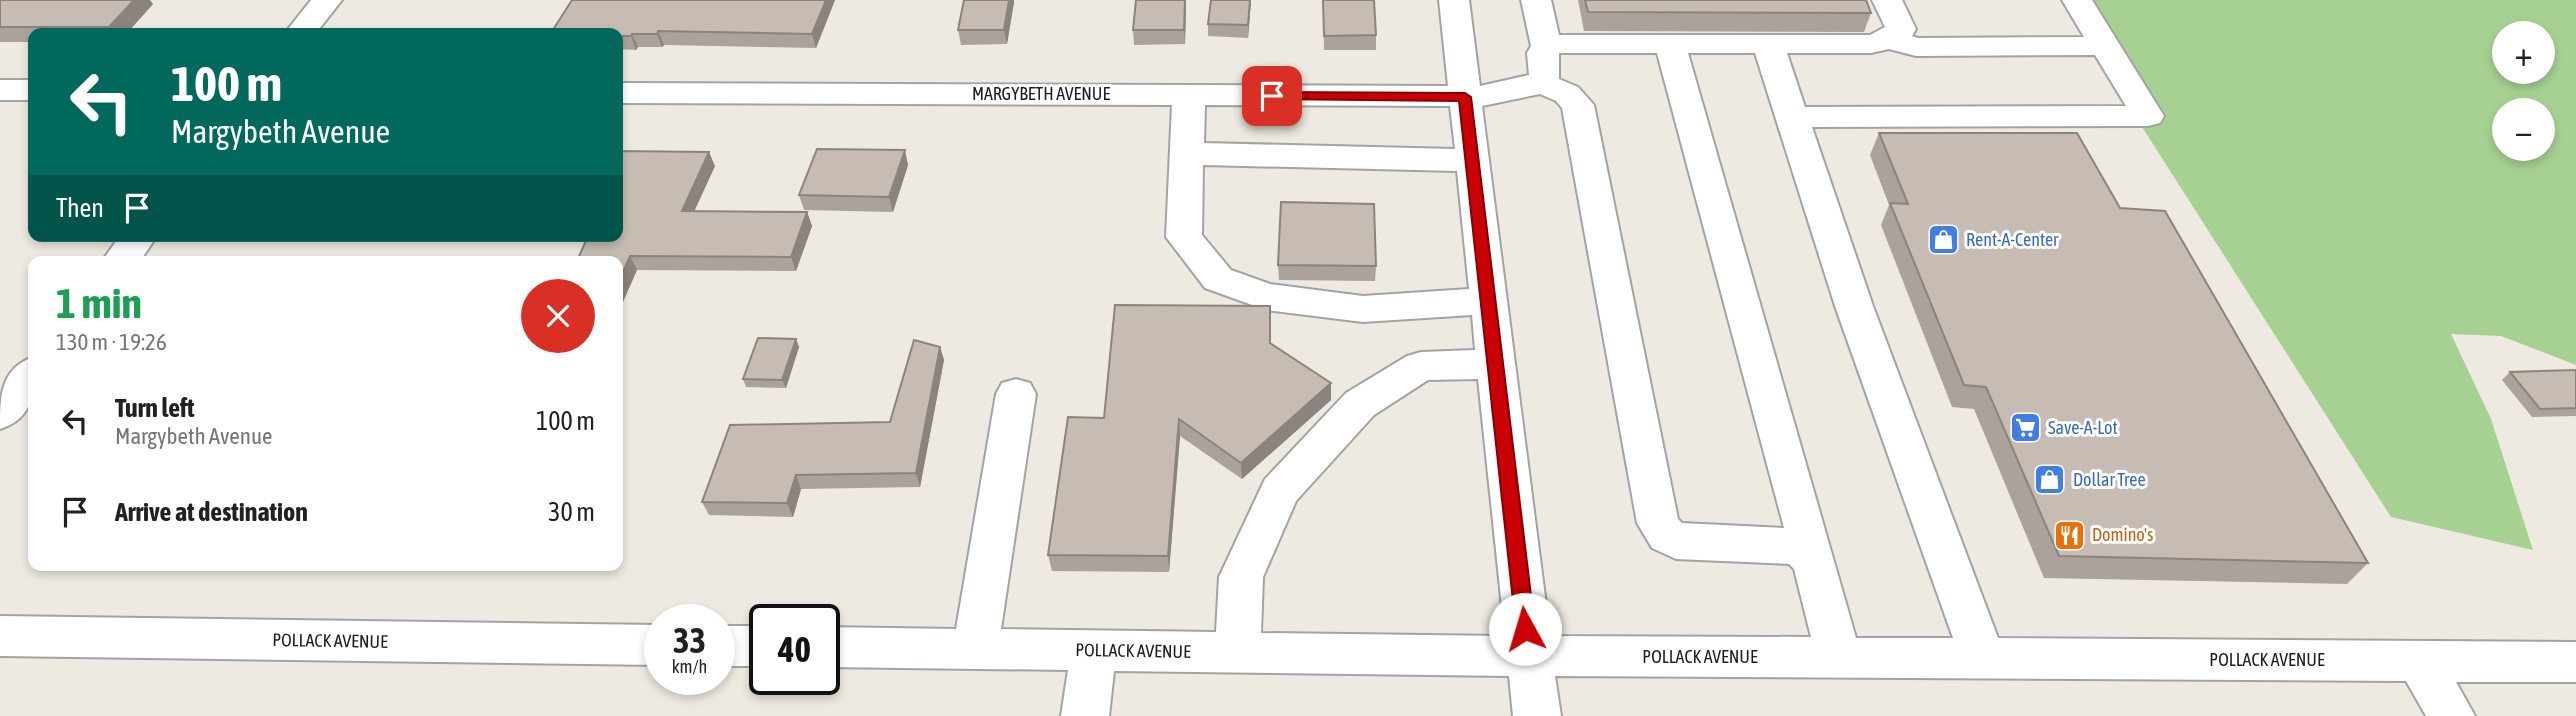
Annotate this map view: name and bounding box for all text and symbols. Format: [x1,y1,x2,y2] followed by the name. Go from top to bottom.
[2492,21,2555,161] map controls
[2492,21,2555,84] button: +
[171,55,282,111] text: 100 m
[56,56,147,147] icon: left
[1242,66,1302,126] pin
[1253,77,1291,115] icon: arrive
[972,83,1110,104] street label: MARGYBETH AVENUE
[2492,98,2555,161] button: −
[171,113,390,150] text: Margybeth Avenue
[118,189,156,227] icon: arrive
[56,193,104,223] text: Then
[1926,223,1960,257] shop icon: Rent-A-Center
[1966,229,2059,250] place label: Rent-A-Center
[56,279,142,327] text: 1 min
[521,279,595,353] button: close
[56,329,167,355] text: 130 m · 19:26
[115,393,195,423] text: Turn left
[56,402,94,440] icon: left
[536,406,595,436] text: 100 m
[2008,411,2042,445] supermarket icon: Save-A-Lot
[2048,417,2118,438] place label: Save-A-Lot
[115,423,273,449] text: Margybeth Avenue
[2033,463,2067,497] shop icon: Dollar Tree
[2073,469,2146,490] place label: Dollar Tree
[56,493,94,531] icon: arrive
[115,497,308,527] text: Arrive at destination
[548,497,595,527] text: 30 m
[2052,518,2086,552] restaurant icon: Domino's
[2092,524,2153,545] place label: Domino's
[1488,592,1562,666] position arrow
[749,604,840,695] speed limit sign: 40
[673,620,706,660] text: 33
[272,629,388,652] street label: POLLACK AVENUE
[1075,639,1191,662] street label: POLLACK AVENUE
[1642,646,1758,667] street label: POLLACK AVENUE
[2209,649,2325,670] street label: POLLACK AVENUE
[672,656,707,677] text: km/h

